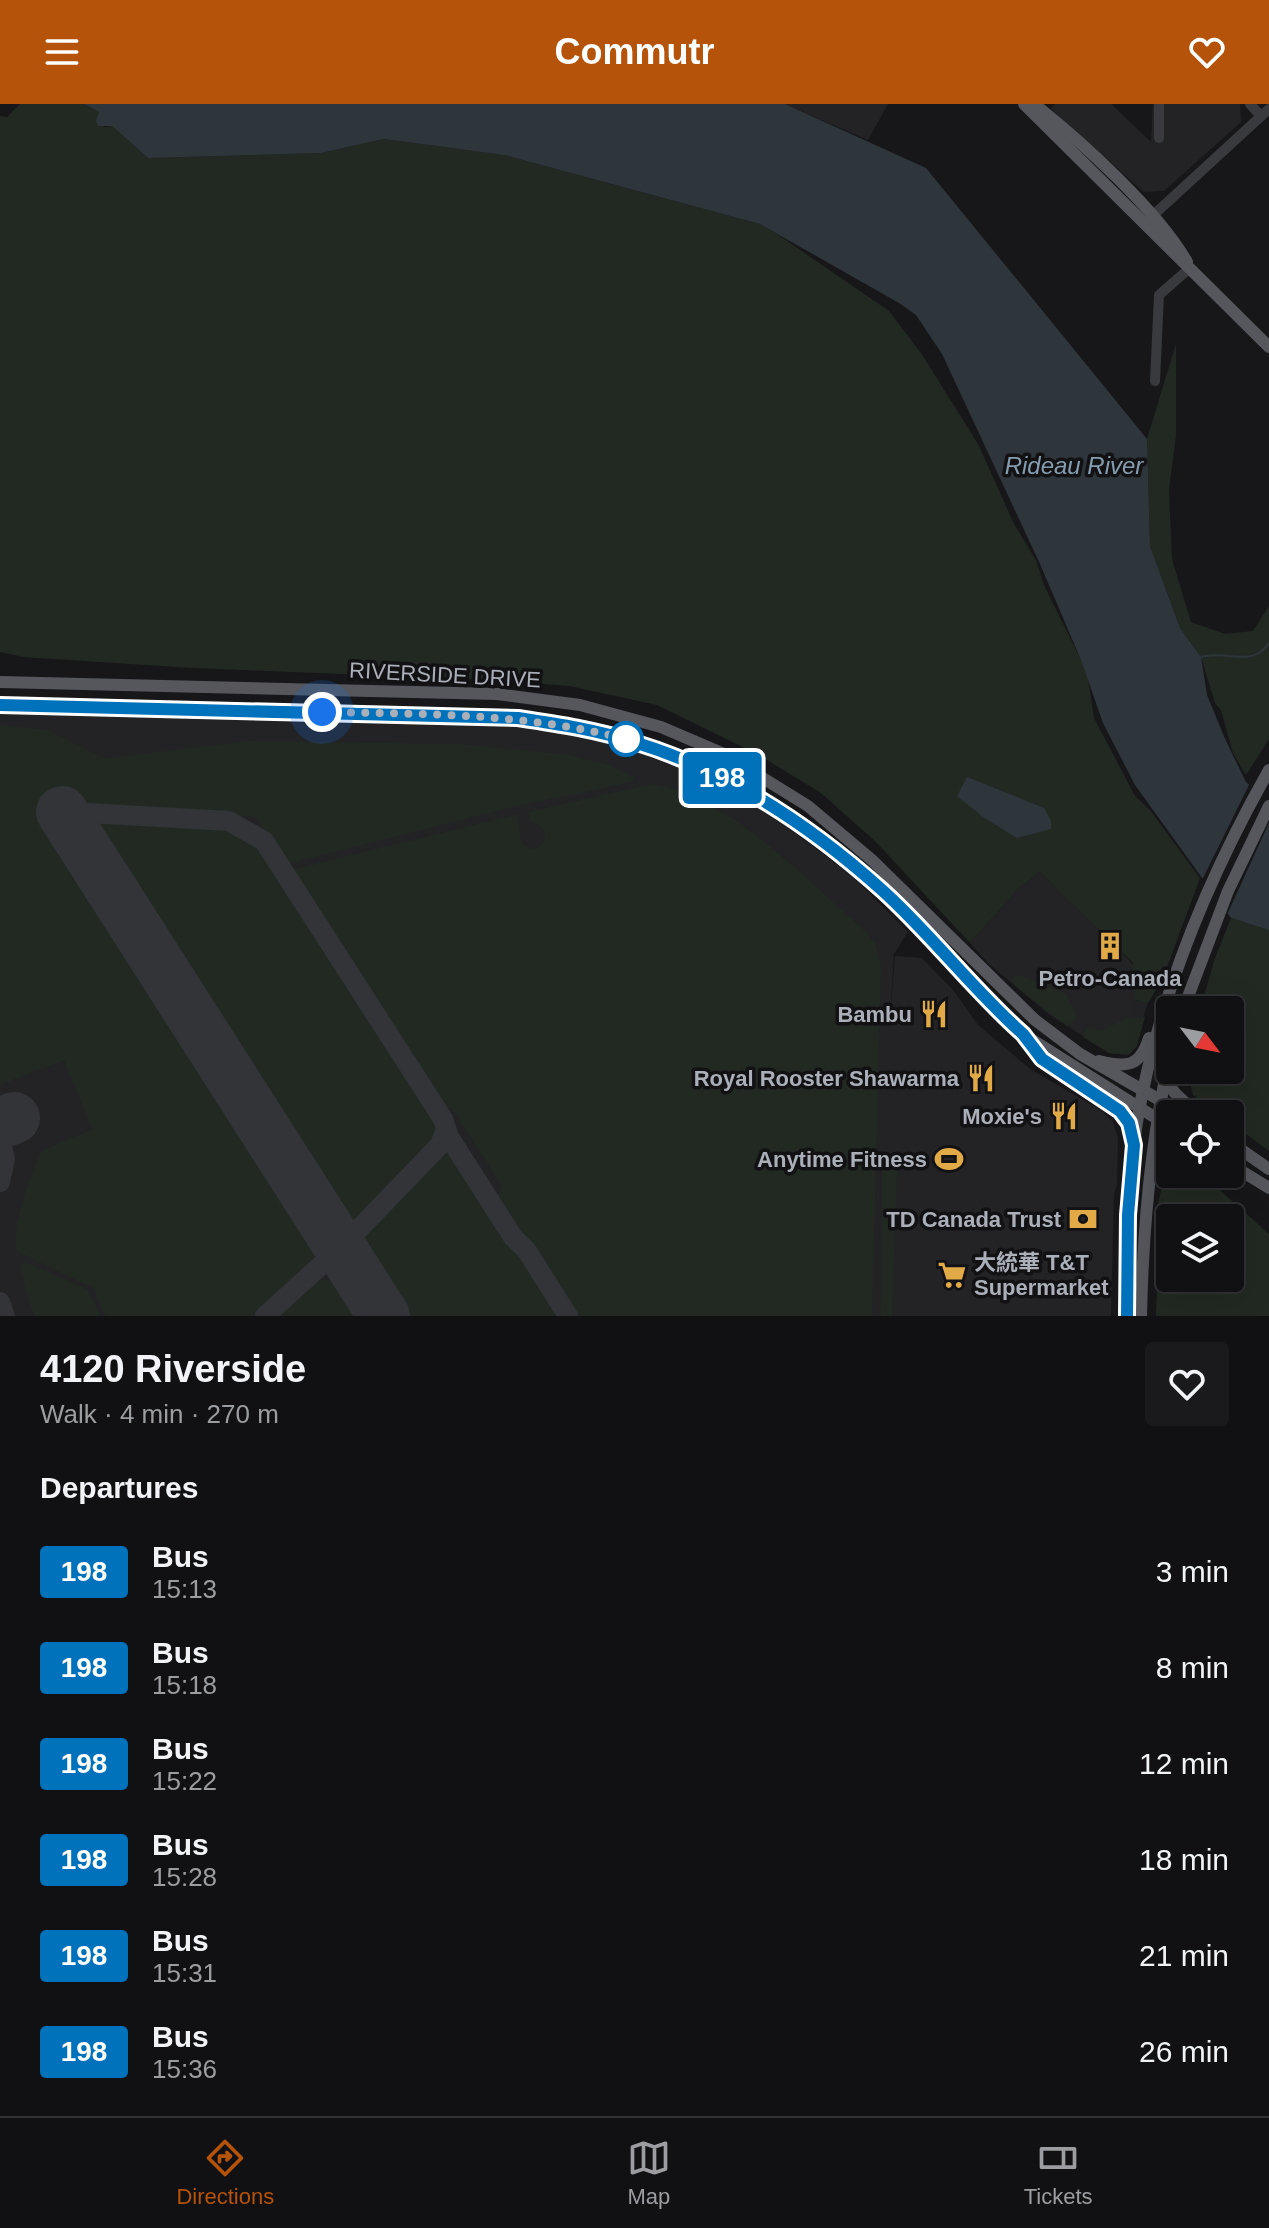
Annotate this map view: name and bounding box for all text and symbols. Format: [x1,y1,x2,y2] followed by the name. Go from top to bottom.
[40,30,84,74] icon: menu
[1185,30,1229,74] icon: heart
[555,31,715,72] text: Commutr
[1005,452,1144,479] water label: Rideau River
[349,657,541,693] street label: RIVERSIDE DRIVE
[302,692,342,732] your location
[609,722,643,756] unlabelled marker
[676,752,768,804] line badge: 198
[699,762,745,793] text: 198
[1095,931,1125,961] building icon: Petro-Canada
[1038,966,1182,991] place label: Petro-Canada
[1156,996,1244,1084] north arrow
[1156,996,1244,1292] map controls
[919,999,949,1029] restaurant icon: Bambu
[837,1002,912,1027] place label: Bambu
[966,1063,996,1093] restaurant icon: Royal Rooster Shawarma
[694,1066,960,1091] place label: Royal Rooster Shawarma
[1156,1100,1244,1188] button: locate
[1049,1101,1079,1131] restaurant icon: Moxie's
[962,1104,1042,1129] place label: Moxie's
[934,1144,964,1174] sports icon: Anytime Fitness
[757,1147,927,1172] place label: Anytime Fitness
[1068,1204,1098,1234] bank icon: TD Canada Trust
[1156,1204,1244,1292] button: layers
[886,1207,1062,1232] place label: TD Canada Trust
[974,1250,1109,1300] place label: 大統華 T&T Supermarket
[937,1260,967,1290] supermarket icon: 大統華 T&T Supermarket
[1145,1342,1229,1426] button: heart
[40,1348,306,1390] text: 4120 Riverside
[40,1399,279,1429] text: Walk · 4 min · 270 m
[40,1471,198,1504] text: Departures
[152,1540,209,1573] text: Bus
[1156,1555,1229,1588] text: 3 min
[61,1556,107,1587] text: 198
[152,1574,217,1604] text: 15:13
[152,1636,209,1669] text: Bus
[1156,1651,1229,1684] text: 8 min
[61,1652,107,1683] text: 198
[152,1670,217,1700] text: 15:18
[152,1732,209,1765] text: Bus
[1139,1747,1229,1780] text: 12 min
[61,1748,107,1779] text: 198
[152,1766,217,1796] text: 15:22
[152,1828,209,1861] text: Bus
[1139,1843,1229,1876] text: 18 min
[61,1844,107,1875] text: 198
[152,1862,217,1892] text: 15:28
[152,1924,209,1957] text: Bus
[1139,1939,1229,1972] text: 21 min
[61,1940,107,1971] text: 198
[152,1958,217,1988] text: 15:31
[152,2020,209,2053] text: Bus
[1139,2035,1229,2068] text: 26 min
[61,2036,107,2067] text: 198
[152,2054,217,2084] text: 15:36
[176,2136,274,2210] tab: Directions
[627,2136,671,2210] tab: Map
[1024,2136,1093,2210] tab: Tickets

